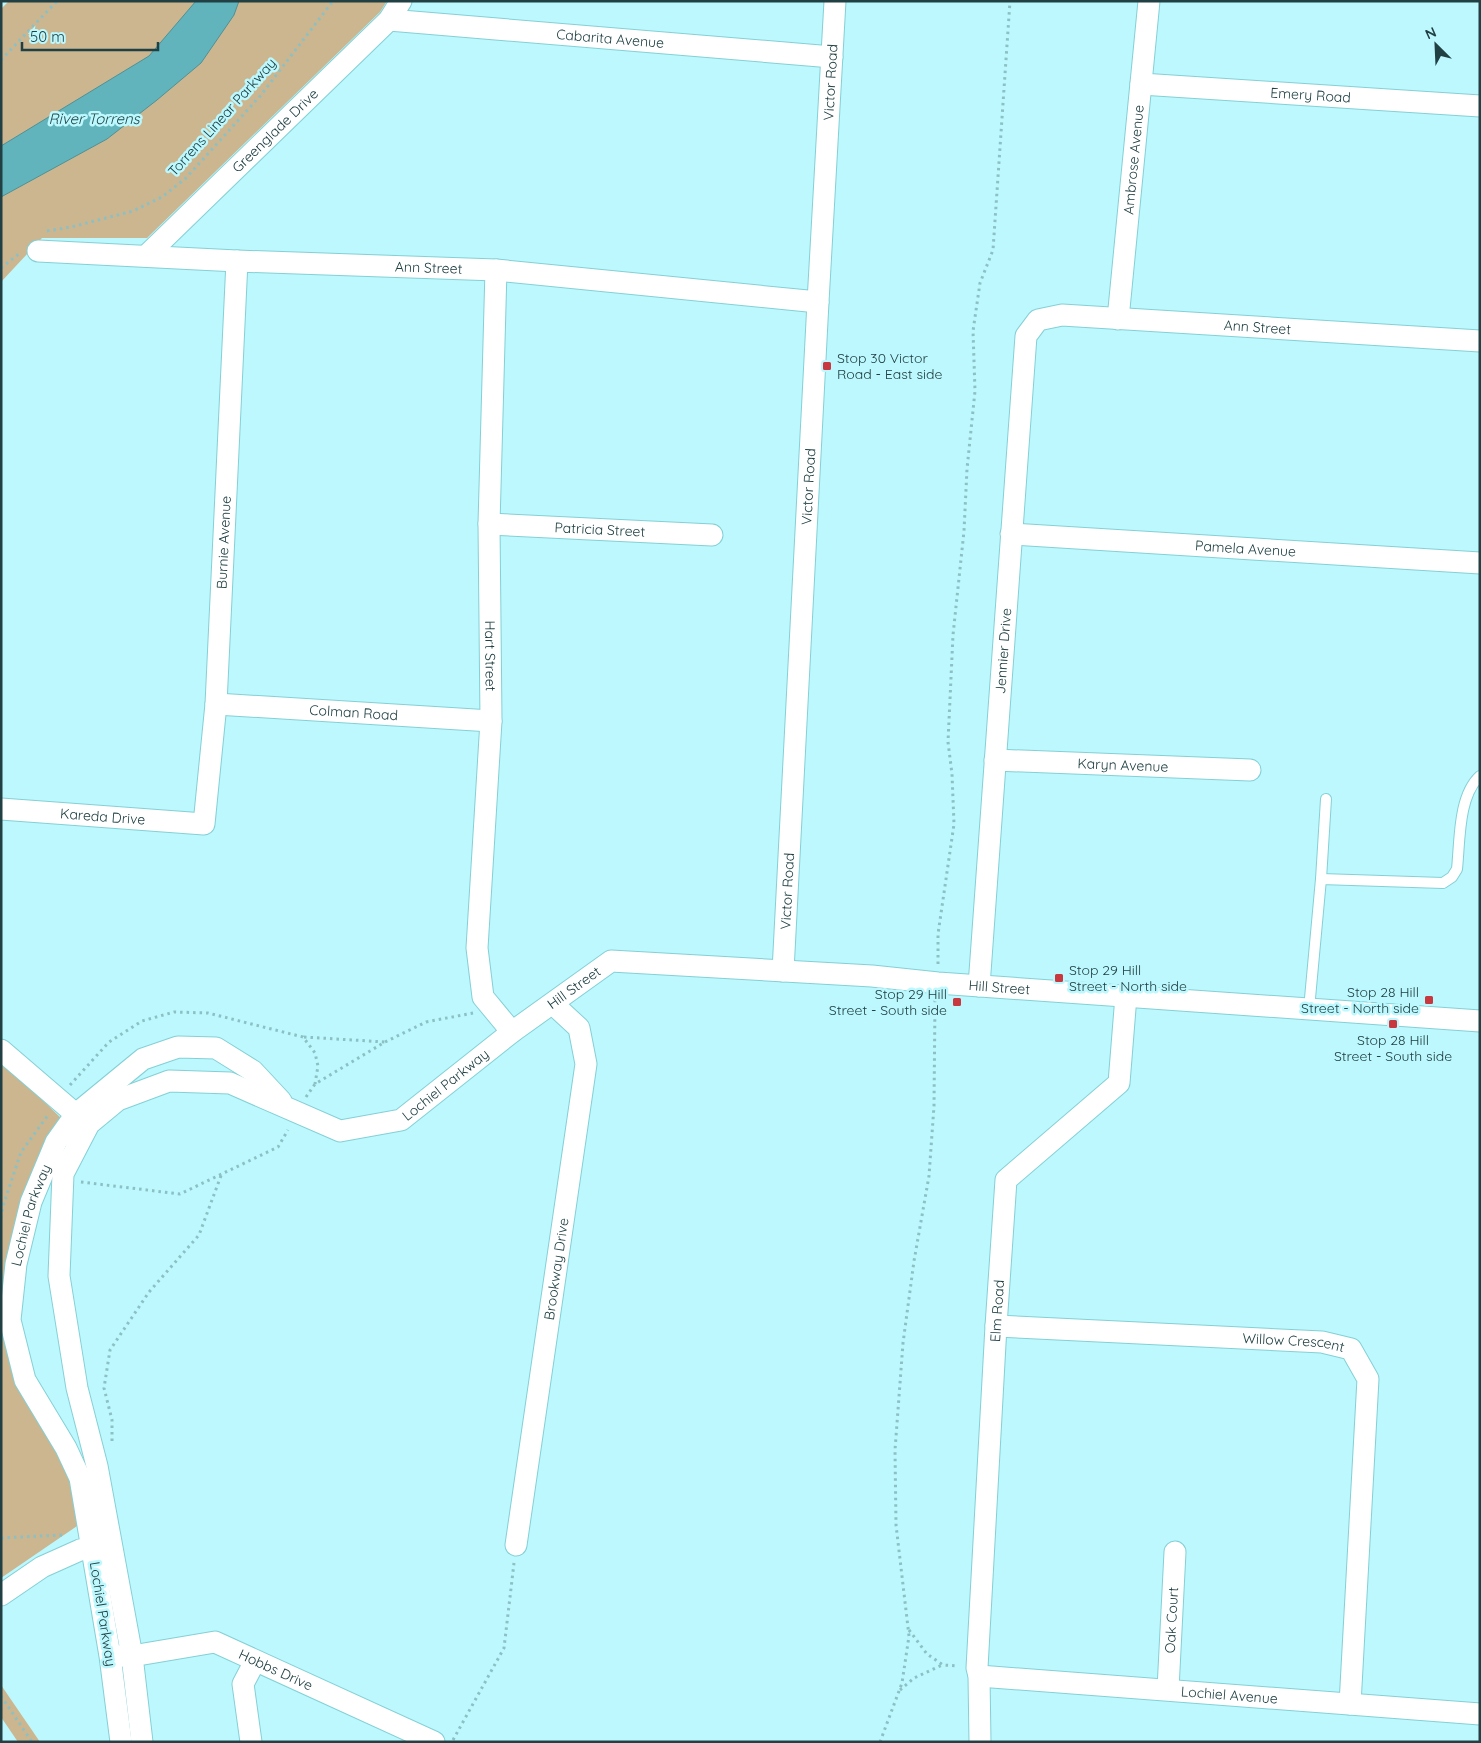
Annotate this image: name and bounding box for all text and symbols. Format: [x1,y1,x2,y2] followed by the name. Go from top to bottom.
[22,20,159,52] scale bar
[1411,20,1461,70] north arrow
[1422,23,1439,43] text: N
[556,25,665,52] street label: Cabarita Avenue
[30,27,65,46] text: 50 m
[819,43,842,121] street label: Victor Road
[164,54,280,180] street label: Torrens Linear Parkway
[1270,83,1351,107] street label: Emery Road
[228,85,322,176] street label: Greenglade Drive
[1119,104,1148,215] street label: Ambrose Avenue
[48,109,141,128] water label: River Torrens
[395,257,463,278] street label: Ann Street
[1223,316,1292,338] street label: Ann Street
[837,349,942,383] place label: Stop 30 Victor Road - East side
[821,360,833,372] marker: Stop 30 Victor Road - East side
[797,448,819,525] street label: Victor Road
[212,495,235,589] street label: Burnie Avenue
[554,518,646,541] street label: Patricia Street
[1195,536,1297,561] street label: Pamela Avenue
[991,607,1015,694] street label: Jennier Drive
[481,620,500,692] street label: Hart Street
[309,701,399,724] street label: Colman Road
[1077,754,1169,776] street label: Karyn Avenue
[59,804,146,829] street label: Kareda Drive
[776,852,798,930] street label: Victor Road
[1069,961,1187,995] place label: Stop 29 Hill Street - North side
[544,962,604,1013] street label: Hill Street
[1053,972,1065,984] marker: Stop 29 Hill Street - North side
[968,976,1031,998] street label: Hill Street
[1301,983,1419,1017] place label: Stop 28 Hill Street - North side
[829,985,947,1019] place label: Stop 29 Hill Street - South side
[1423,994,1435,1006] marker: Stop 28 Hill Street - North side
[951,996,963,1008] marker: Stop 29 Hill Street - South side
[1387,1018,1399,1030] marker: Stop 28 Hill Street - South side
[1334,1031,1452,1065] place label: Stop 28 Hill Street - South side
[398,1045,493,1125] street label: Lochiel Parkway
[7,1161,55,1268] street label: Lochiel Parkway
[540,1216,573,1321] street label: Brookway Drive
[986,1279,1008,1343] street label: Elm Road
[1242,1329,1347,1356] street label: Willow Crescent
[86,1560,120,1668] street label: Lochiel Parkway
[1161,1586,1182,1654] street label: Oak Court
[236,1645,316,1695] street label: Hobbs Drive
[1180,1682,1278,1708] street label: Lochiel Avenue

